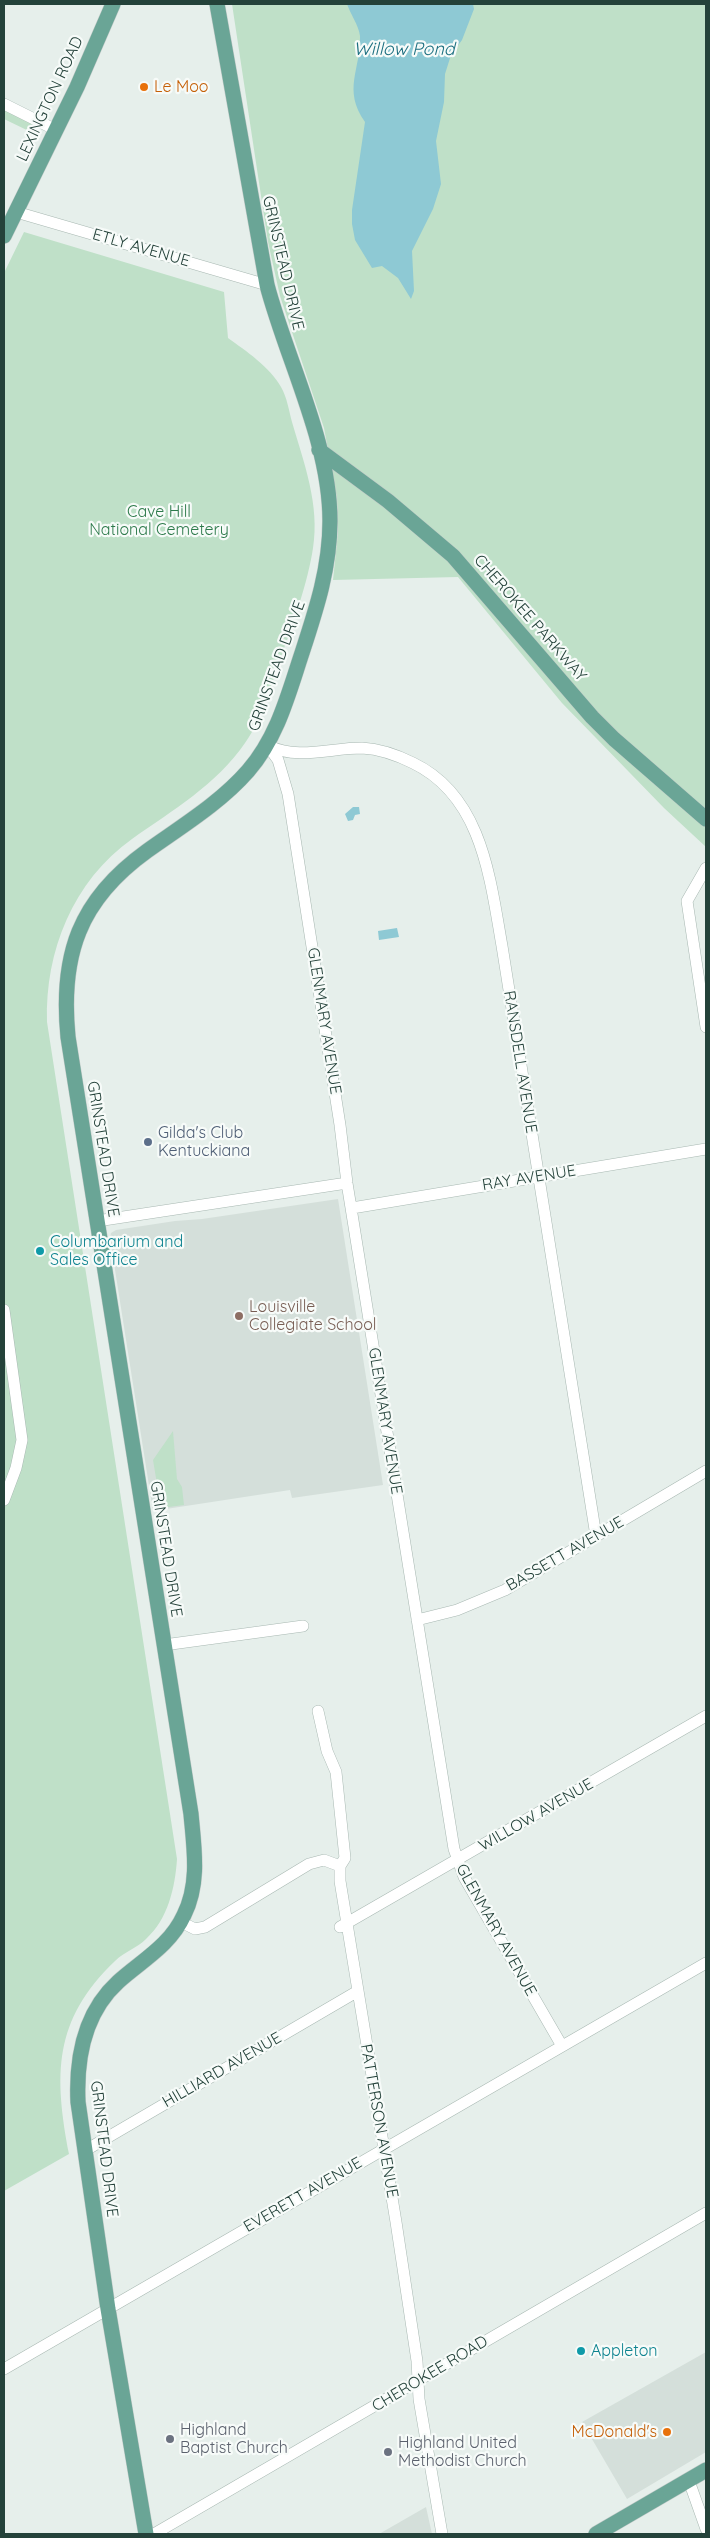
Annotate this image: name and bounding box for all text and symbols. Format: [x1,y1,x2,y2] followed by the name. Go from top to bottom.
[13,33,87,165] street label: LEXINGTON ROAD
[353,39,455,61] water label: Willow Pond
[154,77,208,97] place label: Le Moo
[138,81,150,93] marker: Le Moo
[258,194,308,332] street label: GRINSTEAD DRIVE
[90,225,192,271] street label: ETLY AVENUE
[89,502,229,540] park label: Cave Hill National Cemetery
[470,551,590,685] street label: CHEROKEE PARKWAY
[244,598,310,734] street label: GRINSTEAD DRIVE
[303,946,345,1096] street label: GLENMARY AVENUE
[499,989,541,1135] street label: RANSDELL AVENUE
[83,1080,123,1218] street label: GRINSTEAD DRIVE
[158,1123,250,1161] place label: Gilda's Club Kentuckiana
[142,1136,154,1148] marker: Gilda's Club Kentuckiana
[481,1161,577,1195] street label: RAY AVENUE
[50,1232,183,1270] place label: Columbarium and Sales Office
[34,1245,46,1257] marker: Columbarium and Sales Office
[249,1297,377,1335] place label: Louisville Collegiate School
[233,1310,245,1322] marker: Louisville Collegiate School
[364,1346,406,1496] street label: GLENMARY AVENUE
[146,1480,186,1618] street label: GRINSTEAD DRIVE
[503,1512,627,1596] street label: BASSETT AVENUE
[475,1774,597,1856] street label: WILLOW AVENUE
[452,1860,540,2000] street label: GLENMARY AVENUE
[159,2028,285,2112] street label: HILLIARD AVENUE
[356,2042,402,2200] street label: PATTERSON AVENUE
[86,2080,122,2218] street label: GRINSTEAD DRIVE
[240,2153,366,2237] street label: EVERETT AVENUE
[369,2332,491,2416] street label: CHEROKEE ROAD
[591,2341,658,2361] place label: Appleton
[575,2345,587,2357] marker: Appleton
[180,2420,288,2458] place label: Highland Baptist Church
[571,2422,657,2442] place label: McDonald's
[661,2426,673,2438] marker: McDonald's
[164,2433,176,2445] marker: Highland Baptist Church
[398,2433,527,2471] place label: Highland United Methodist Church
[382,2446,394,2458] marker: Highland United Methodist Church

